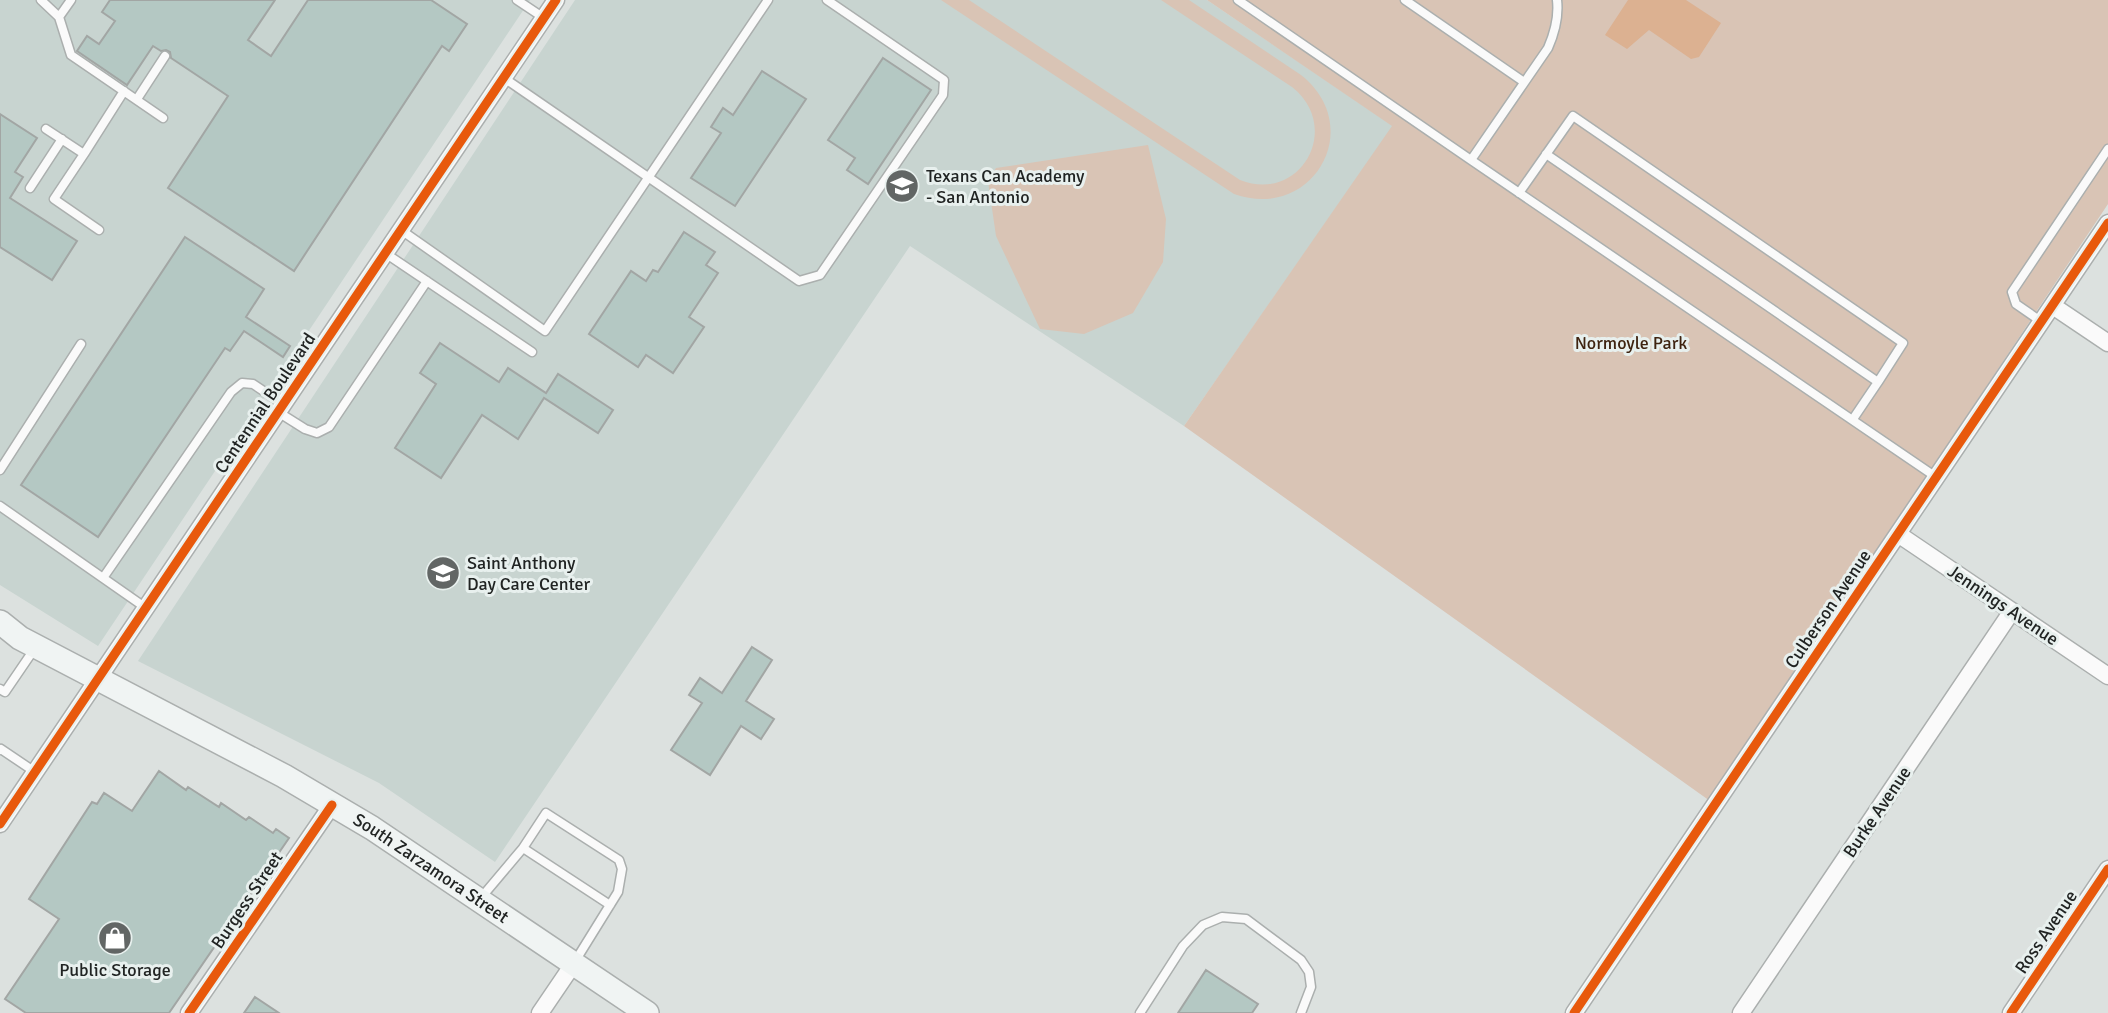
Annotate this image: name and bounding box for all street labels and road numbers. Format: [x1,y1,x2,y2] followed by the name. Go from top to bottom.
[210,328,320,478] street label: Centennial Boulevard
[1780,545,1876,673] street label: Culberson Avenue
[1943,560,2063,650] street label: Jennings Avenue
[1838,762,1916,862] street label: Burke Avenue
[349,808,513,928] street label: South Zarzamora Street
[206,847,288,953] street label: Burgess Street
[2010,886,2082,978] street label: Ross Avenue

